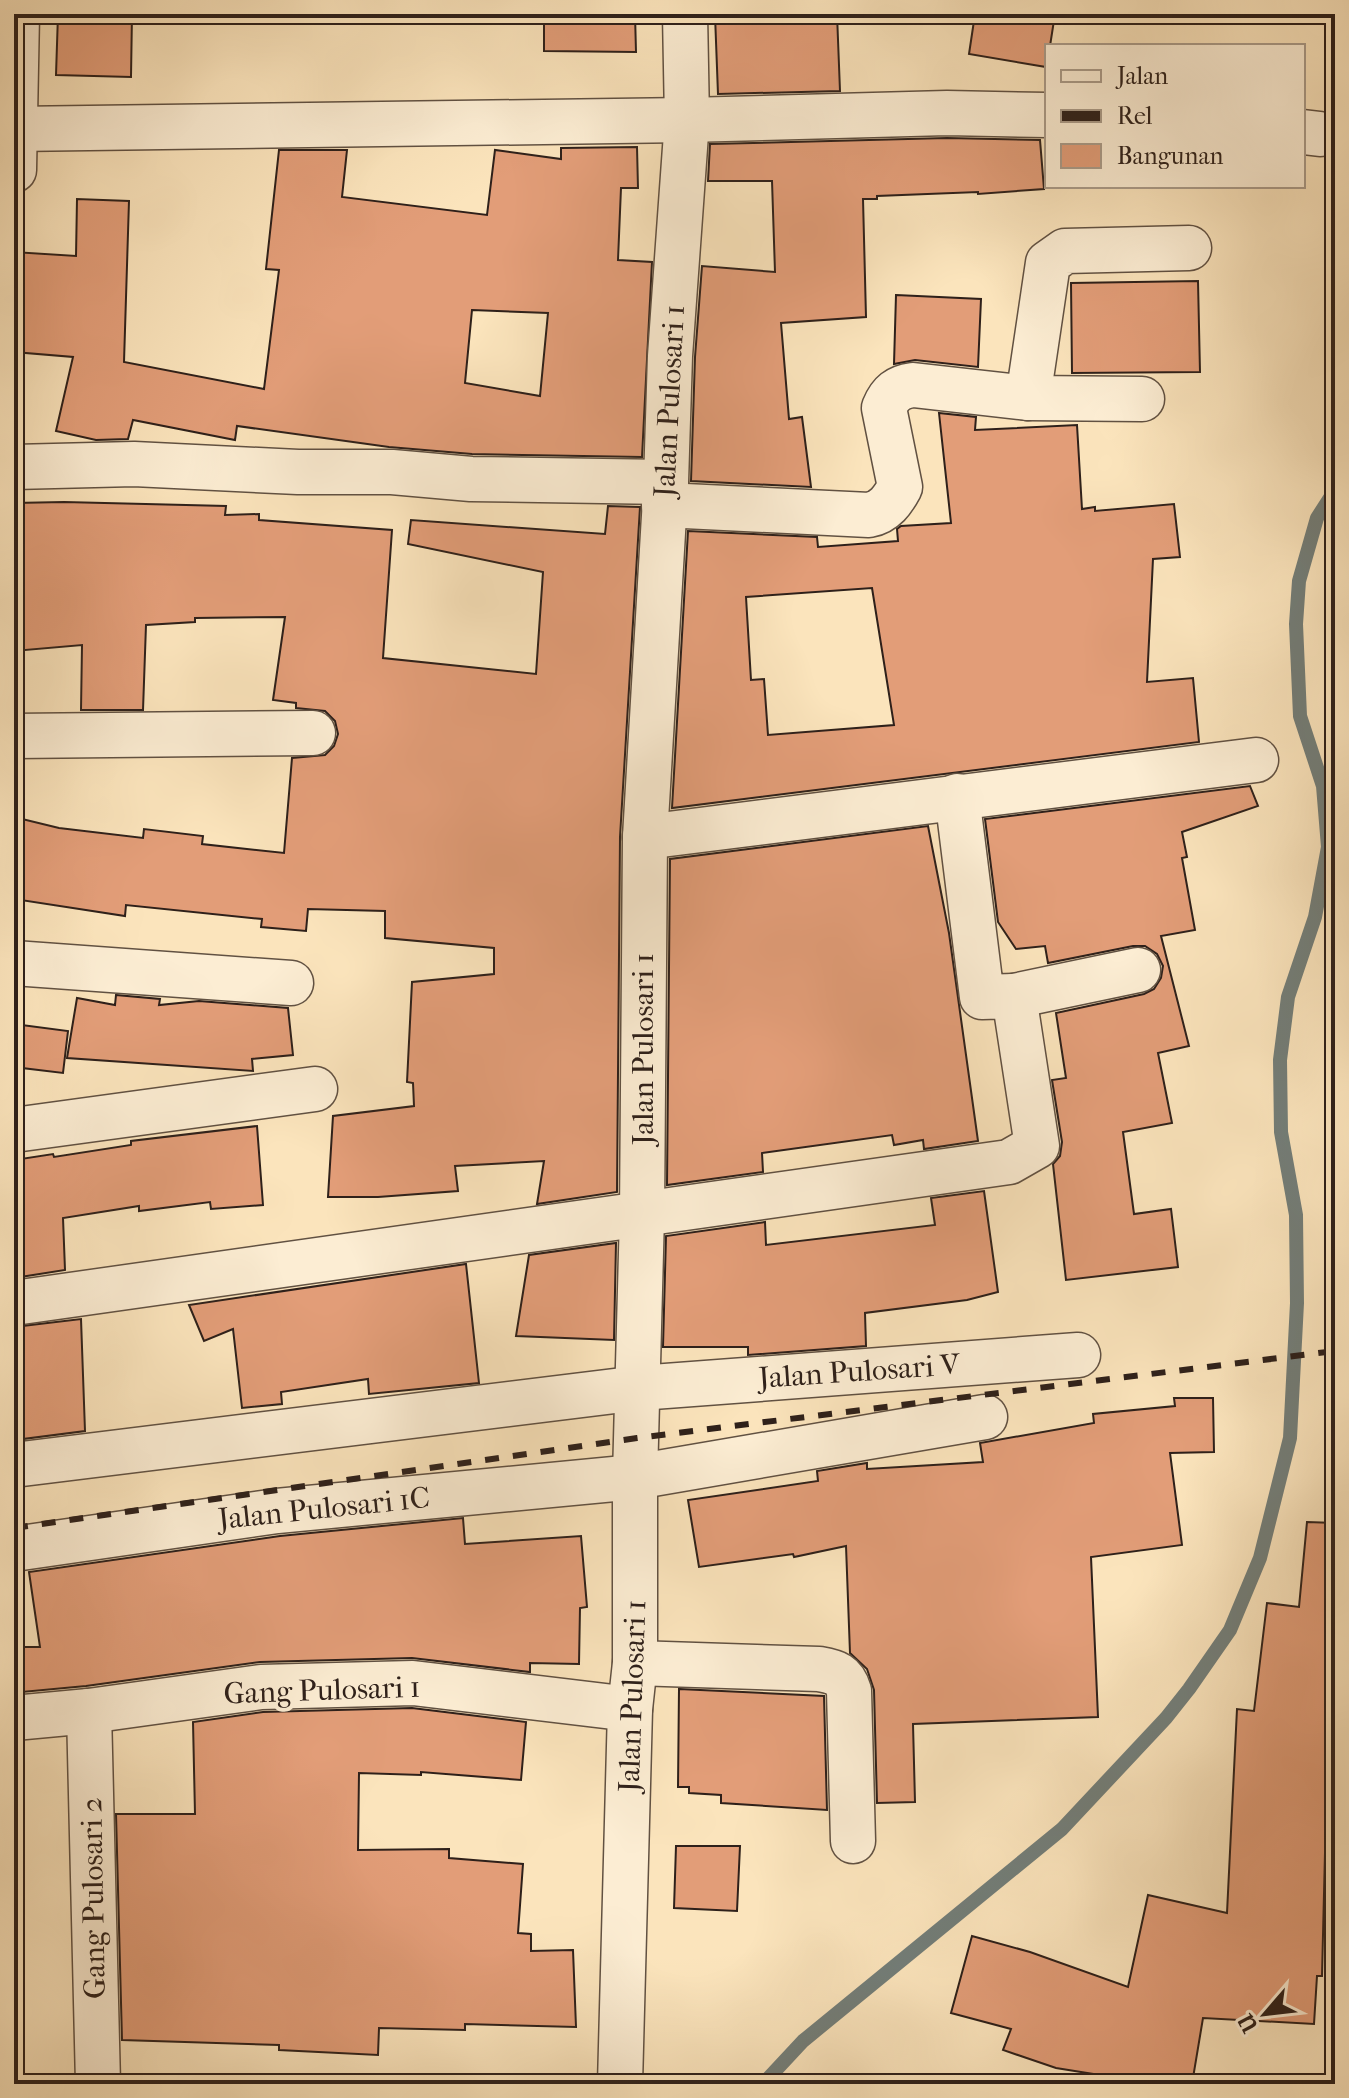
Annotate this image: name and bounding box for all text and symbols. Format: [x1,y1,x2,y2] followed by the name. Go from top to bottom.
[1045,44,1305,188] legend
[1115,62,1168,90] text: Jalan
[1117,102,1153,130] text: Rel
[1117,142,1223,170] text: Bangunan
[647,304,692,500] street label: Jalan Pulosari 1
[626,953,661,1147] street label: Jalan Pulosari 1
[755,1347,962,1396] street label: Jalan Pulosari V
[214,1480,432,1537] street label: Jalan Pulosari 1C
[612,1599,653,1795] street label: Jalan Pulosari 1
[223,1670,421,1711] street label: Gang Pulosari 1
[74,1797,113,1999] street label: Gang Pulosari 2
[1225,1974,1305,2054] north arrow
[1232,2008,1264,2037] text: U

